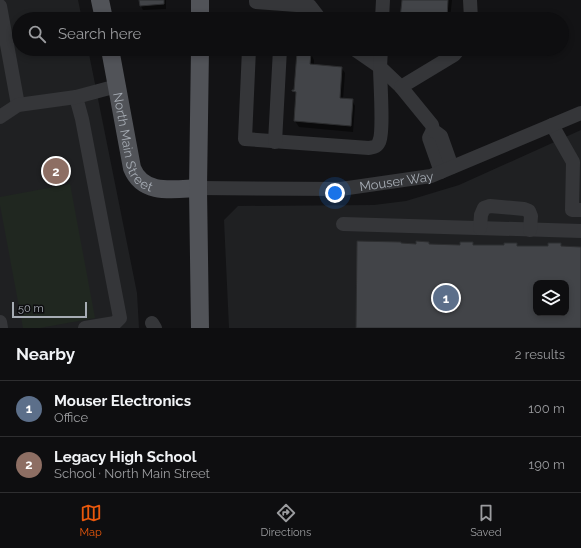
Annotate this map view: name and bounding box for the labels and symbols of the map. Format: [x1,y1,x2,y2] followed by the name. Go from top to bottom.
[110,91,155,195] street label: North Main Street
[43,156,69,186] pin: 2
[358,169,435,194] street label: Mouser Way
[325,183,345,203] your location
[433,283,459,313] pin: 1
[12,300,87,319] scale bar

